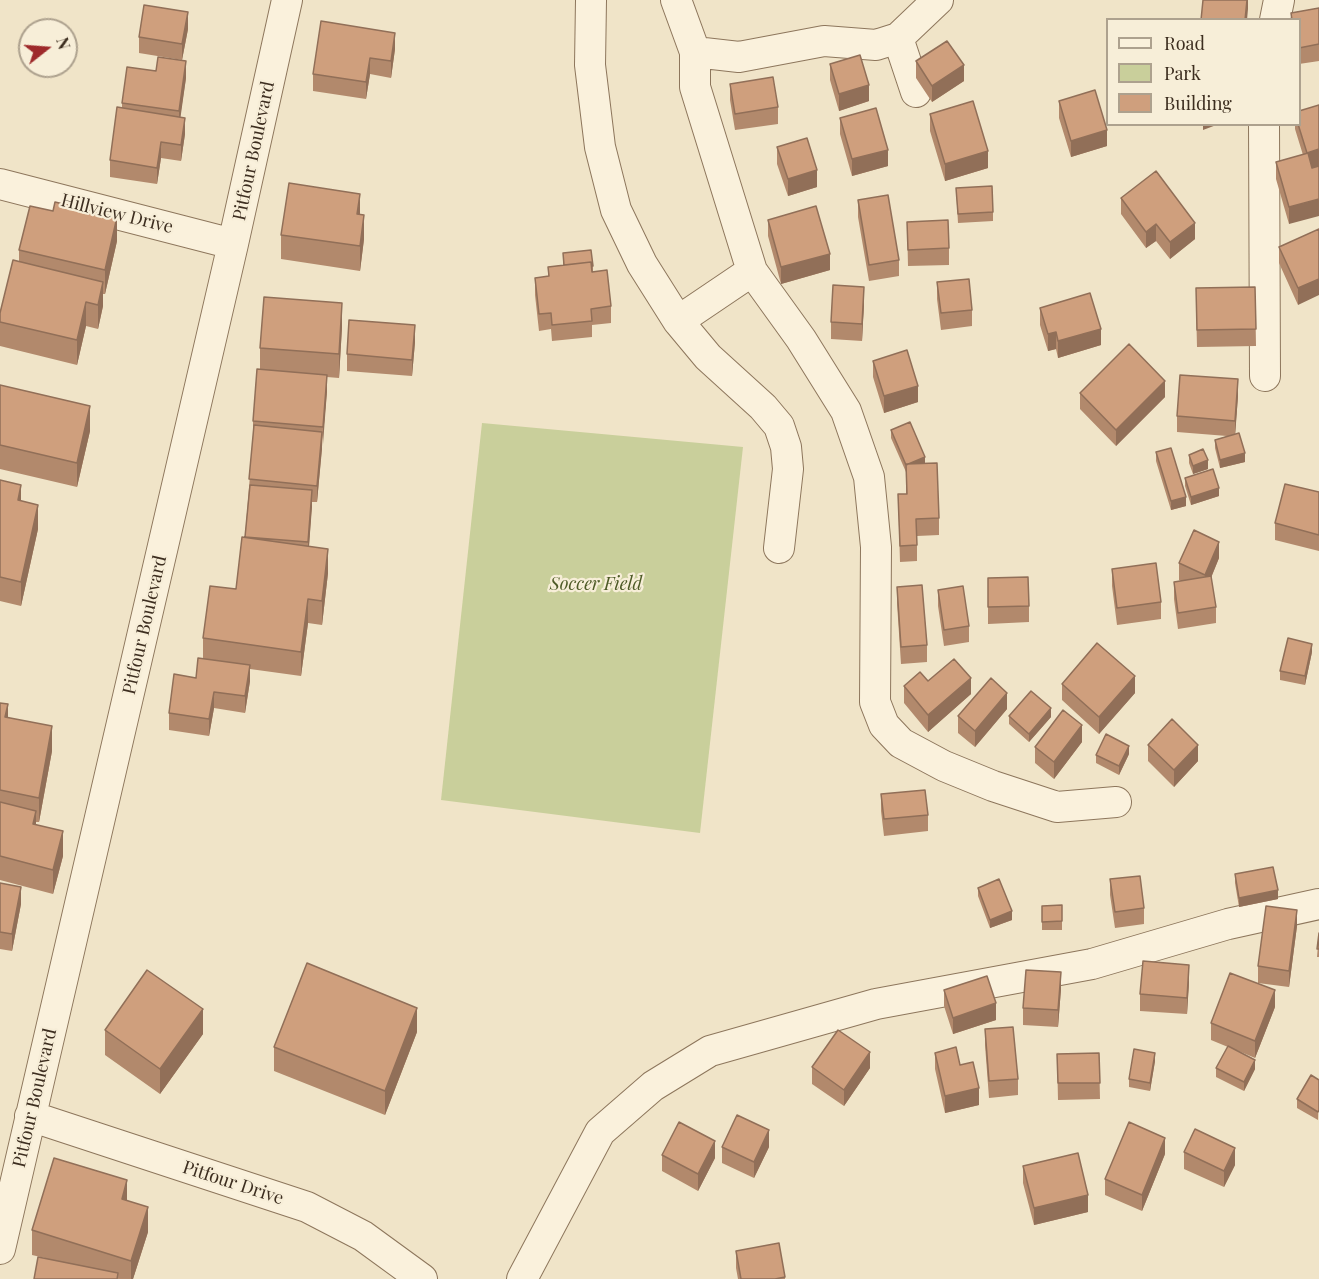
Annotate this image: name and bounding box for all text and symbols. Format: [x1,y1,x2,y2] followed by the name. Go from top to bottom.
[18,18,78,78] north arrow
[1106,18,1301,126] legend
[1164,31,1205,55] text: Road
[52,35,76,52] text: N
[1164,61,1201,85] text: Park
[229,79,279,223] street label: Pitfour Boulevard
[1164,91,1232,115] text: Building
[59,190,175,238] street label: Hillview Drive
[119,553,171,697] street label: Pitfour Boulevard
[550,573,642,595] park label: Soccer Field
[9,1026,61,1170] street label: Pitfour Boulevard
[180,1157,286,1209] street label: Pitfour Drive

